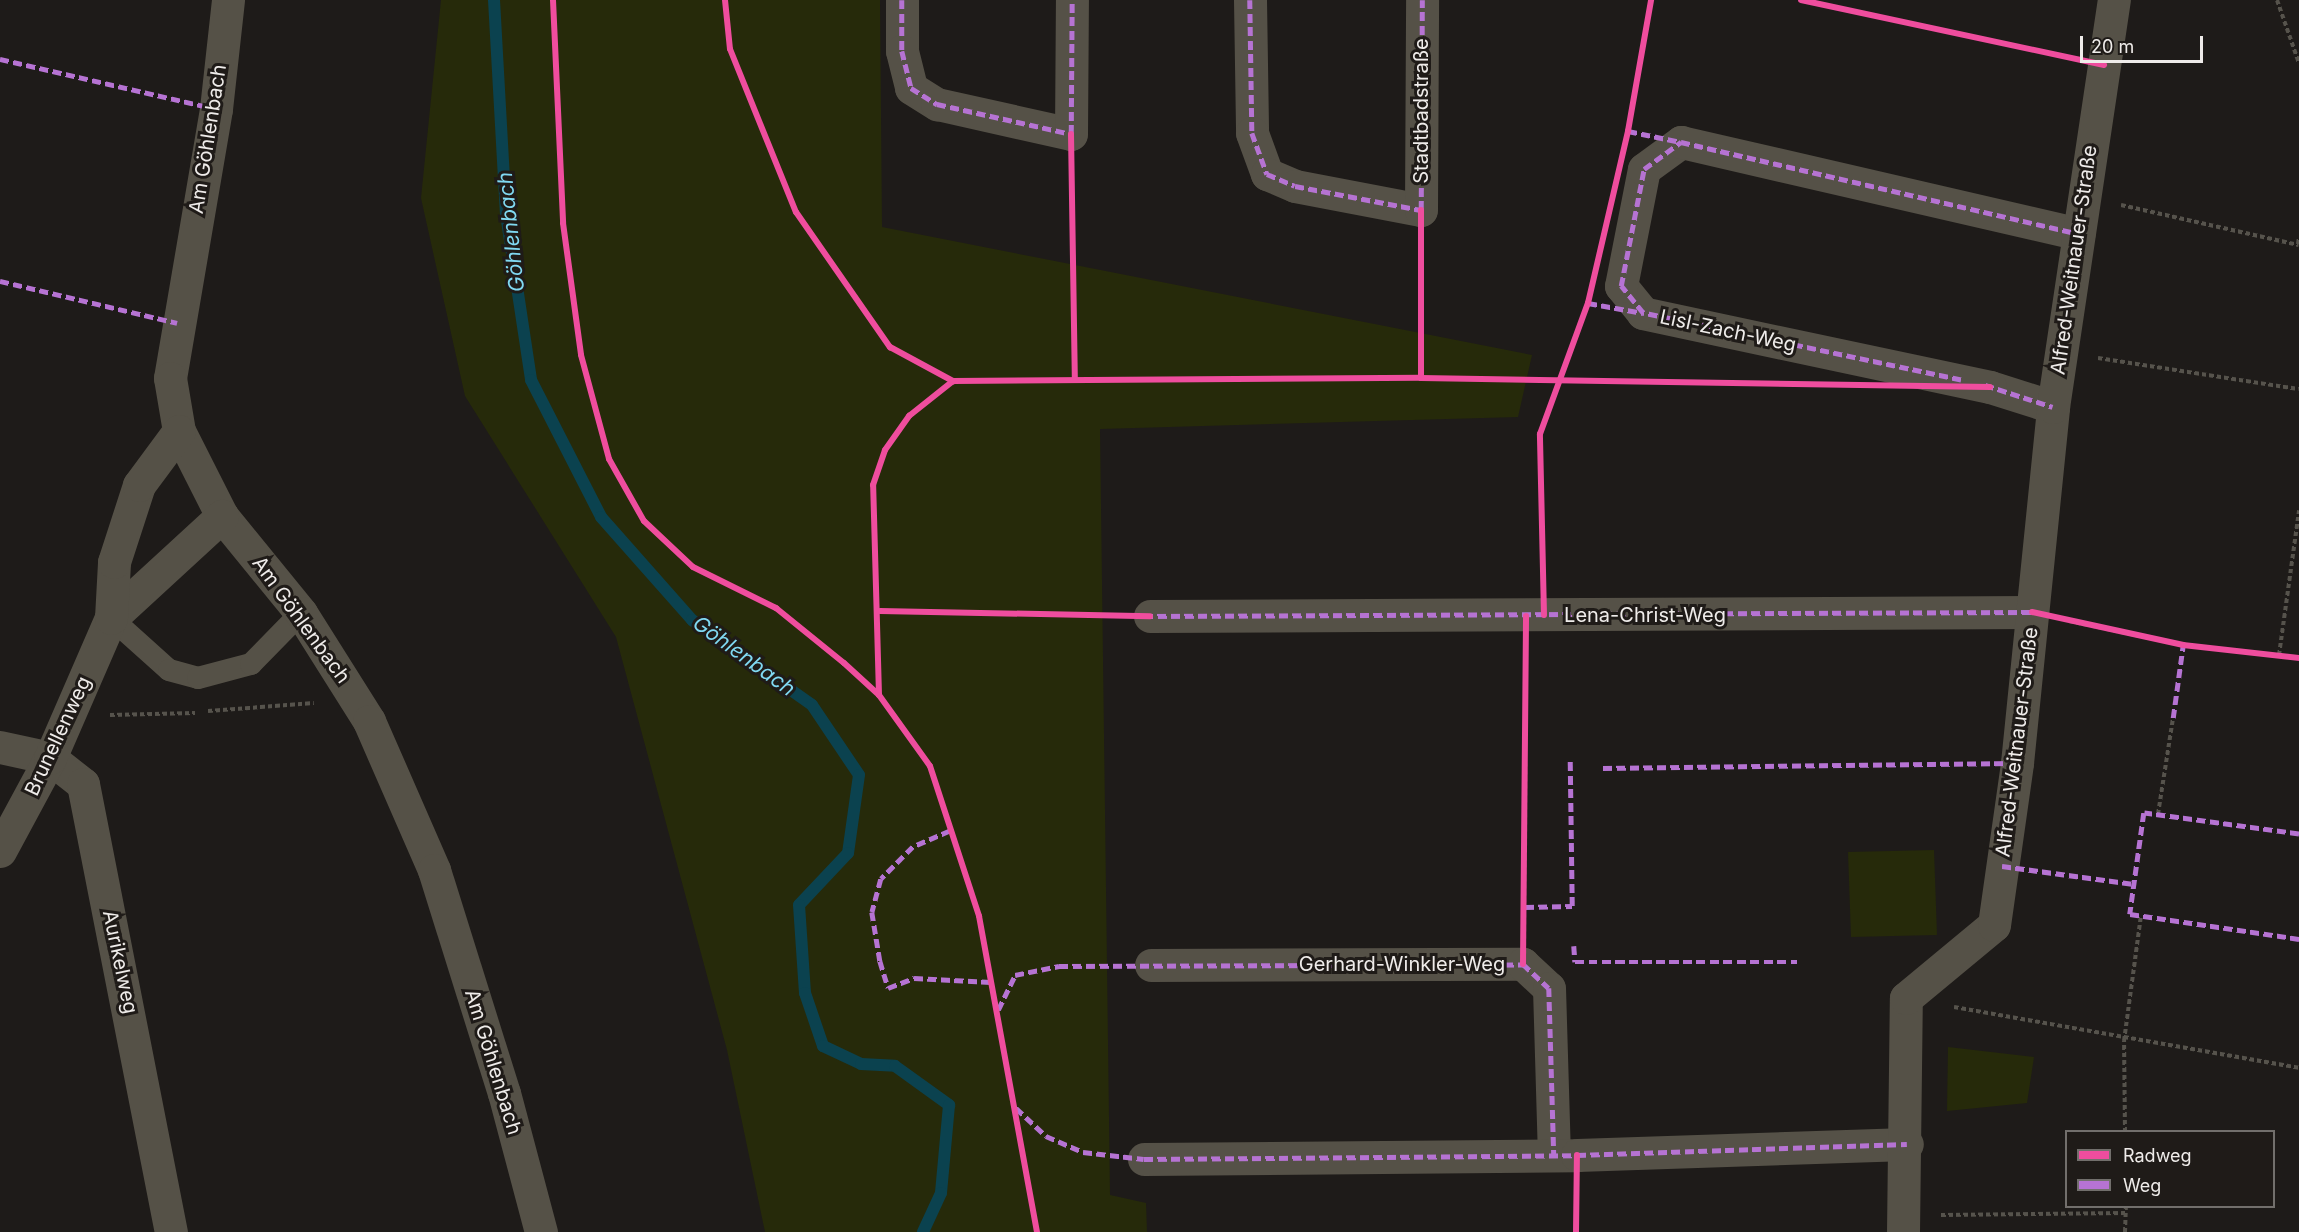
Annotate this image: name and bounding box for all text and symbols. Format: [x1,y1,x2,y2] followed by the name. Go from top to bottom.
[2083,24,2206,62] scale bar
[2091,36,2134,57] text: 20 m
[1409,38,1433,184] street label: Stadtbadstraße
[184,63,232,215] street label: Am Göhlenbach
[2046,144,2102,376] street label: Alfred-Weitnauer-Straße
[492,171,530,293] water label: Göhlenbach
[1658,305,1798,357] street label: Lisl-Zach-Weg
[247,552,355,688] street label: Am Göhlenbach
[1564,603,1726,627] street label: Lena-Christ-Weg
[688,610,800,702] water label: Göhlenbach
[1991,626,2043,858] street label: Alfred-Weitnauer-Straße
[20,672,96,800] street label: Brunellenweg
[97,908,143,1016] street label: Aurikelweg
[1299,952,1505,976] street label: Gerhard-Winkler-Weg
[459,986,527,1138] street label: Am Göhlenbach
[2065,1130,2275,1208] legend
[2123,1145,2192,1166] text: Radweg
[2123,1175,2161,1196] text: Weg

